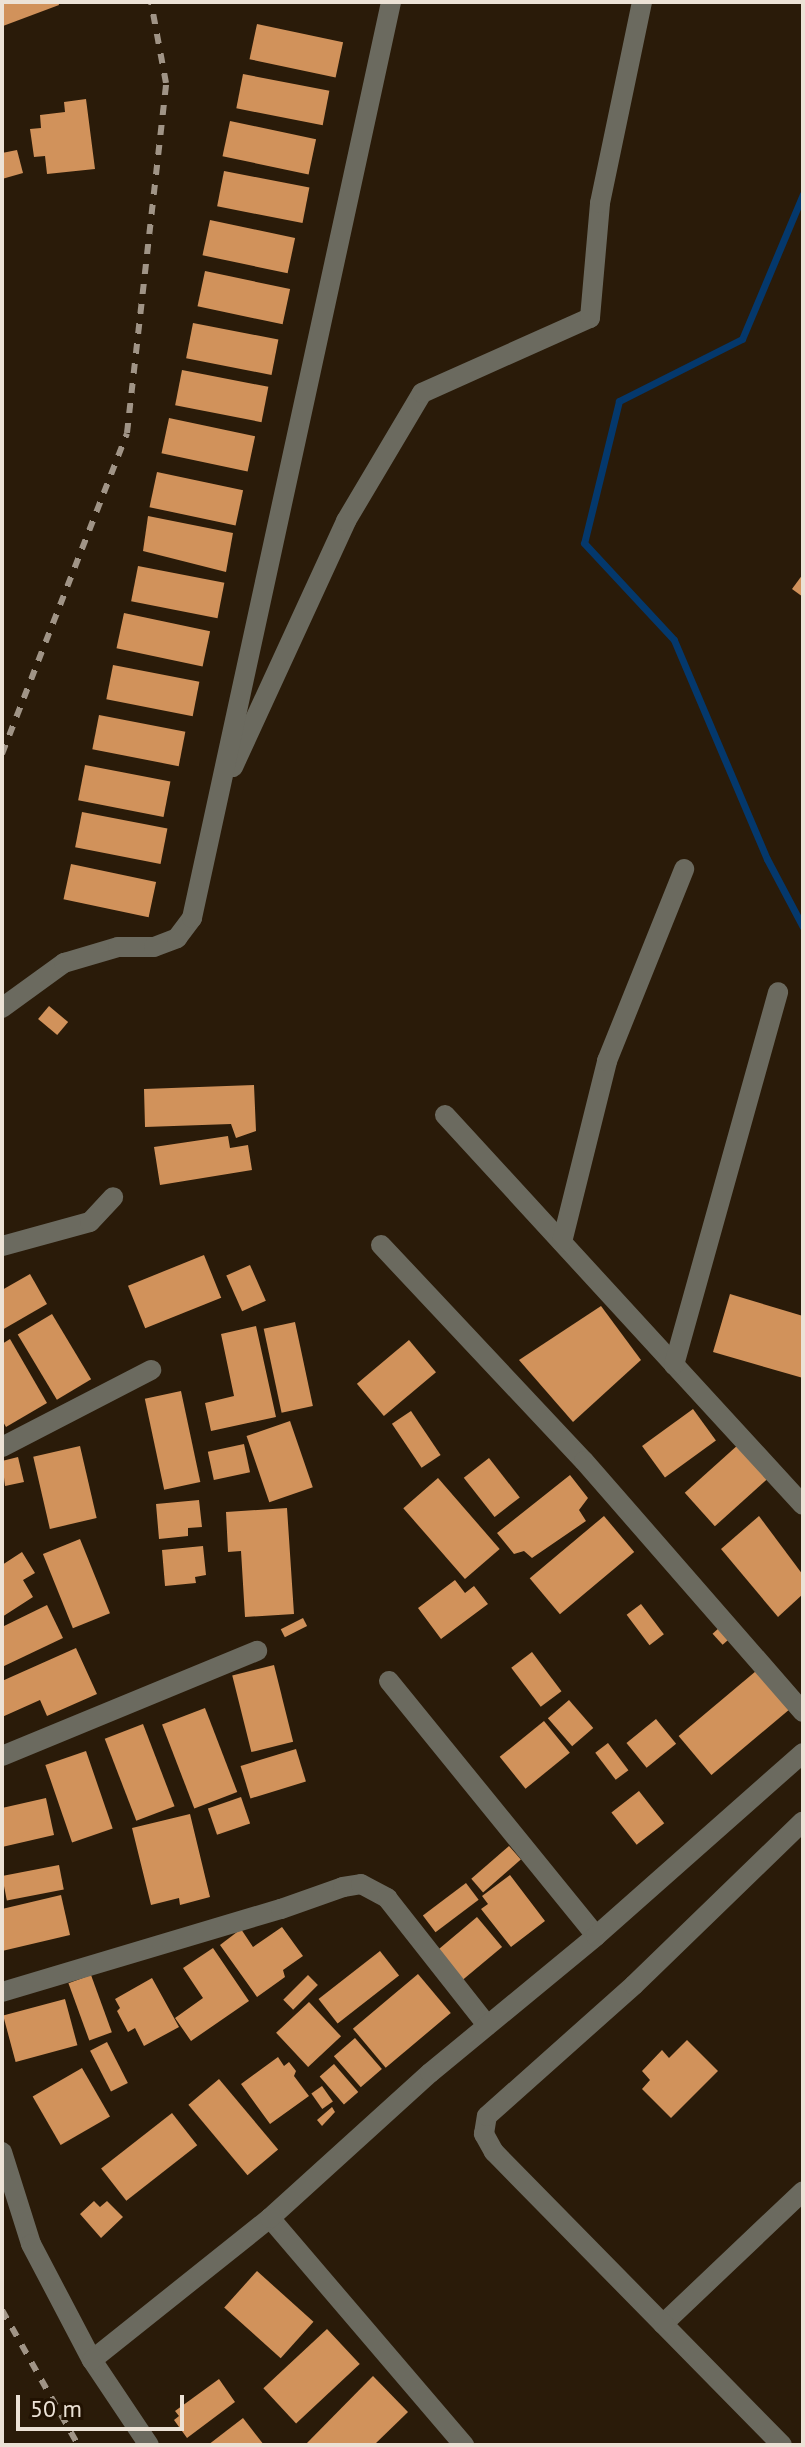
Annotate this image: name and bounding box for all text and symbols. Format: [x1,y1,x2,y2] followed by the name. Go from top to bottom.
[20,2379,188,2429] scale bar
[30,2393,82,2424] text: 50 m

